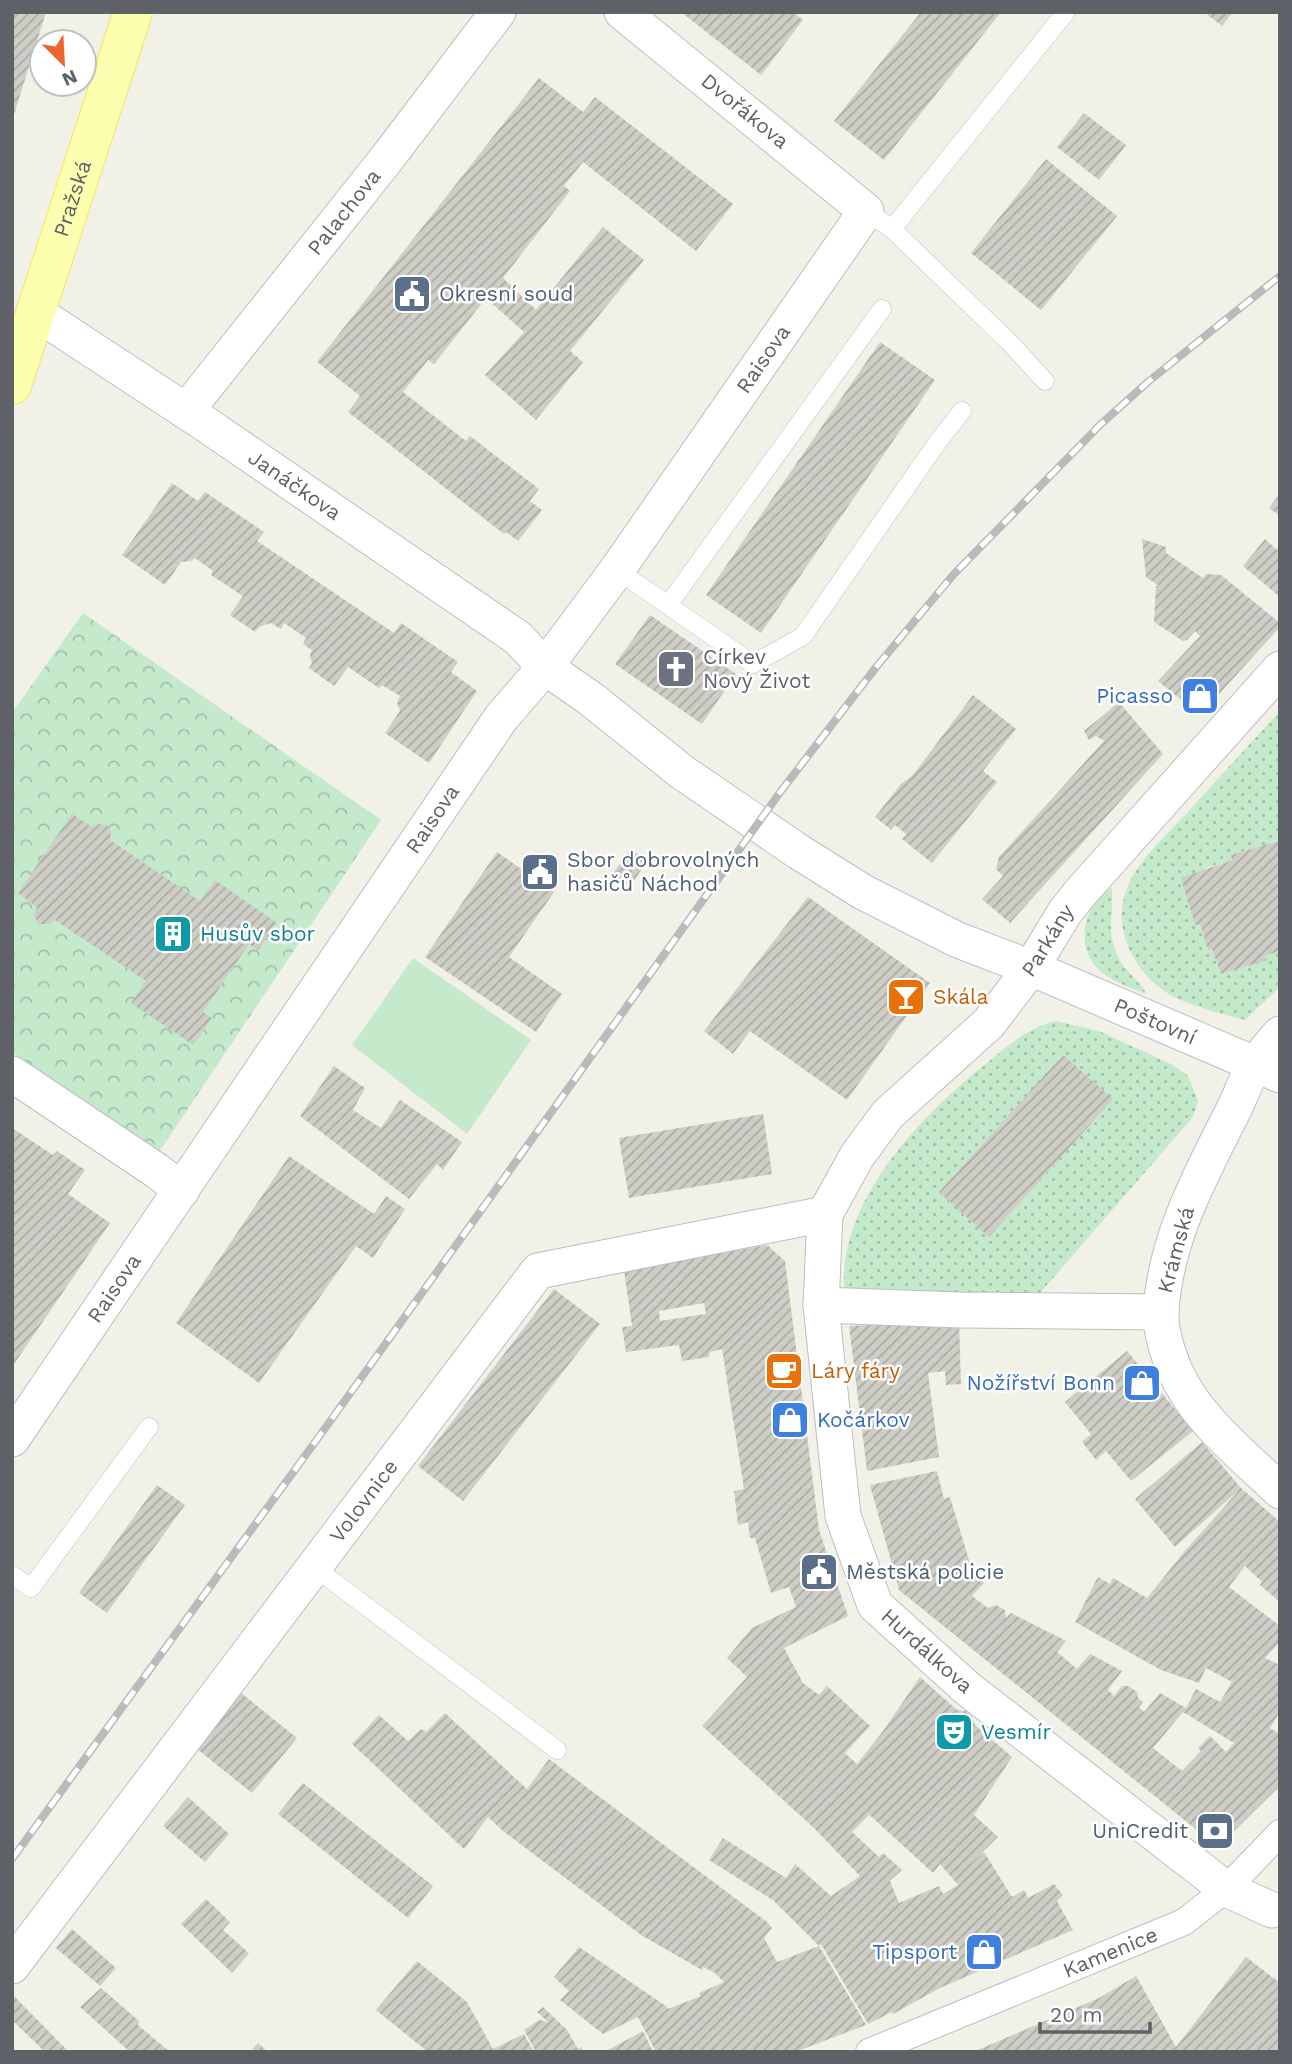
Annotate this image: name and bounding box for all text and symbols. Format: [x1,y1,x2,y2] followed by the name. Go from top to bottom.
[28,28,98,98] north arrow
[59,65,81,91] text: N
[696,68,794,154] street label: Dvořákova
[48,157,96,240] street label: Pražská
[302,164,386,260] street label: Palachova
[391,273,433,315] public building icon: Okresní soud
[439,281,573,306] place label: Okresní soud
[730,320,795,398] street label: Raisova
[244,444,346,525] street label: Janáčkova
[703,644,810,693] place label: Církev Nový Život
[655,648,697,690] church icon: Církev Nový Život
[1179,675,1221,717] shop icon: Picasso
[1096,683,1173,708] place label: Picasso
[400,780,464,858] street label: Raisova
[567,847,760,896] place label: Sbor dobrovolných hasičů Náchod
[519,851,561,893] public building icon: Sbor dobrovolných hasičů Náchod
[1016,898,1079,982] street label: Parkány
[152,913,194,955] building icon: Husův sbor
[200,921,316,946] place label: Husův sbor
[885,976,927,1018] bar icon: Skála
[933,984,988,1009] place label: Skála
[1110,992,1201,1050] street label: Poštovní
[1152,1204,1199,1296] street label: Krámská
[82,1249,146,1327] street label: Raisova
[763,1350,805,1392] cafe icon: Láry fáry
[811,1358,900,1383] place label: Láry fáry
[1121,1362,1163,1404] shop icon: Nožířství Bonn
[967,1370,1115,1395] place label: Nožířství Bonn
[769,1399,811,1441] shop icon: Kočárkov
[817,1407,910,1432] place label: Kočárkov
[324,1454,403,1547] street label: Volovnice
[798,1551,840,1593] public building icon: Městská policie
[846,1559,1004,1584] place label: Městská policie
[876,1603,978,1698] street label: Hurdálkova
[933,1711,975,1753] theatre icon: Vesmír
[981,1719,1051,1744] place label: Vesmír
[1194,1810,1236,1852] bank icon: UniCredit
[1092,1818,1188,1843] place label: UniCredit
[1059,1921,1161,1983] street label: Kamenice
[963,1931,1005,1973] shop icon: Tipsport
[872,1939,957,1964] place label: Tipsport
[1040,1990,1150,2034] scale bar
[1050,2002,1102,2027] text: 20 m

